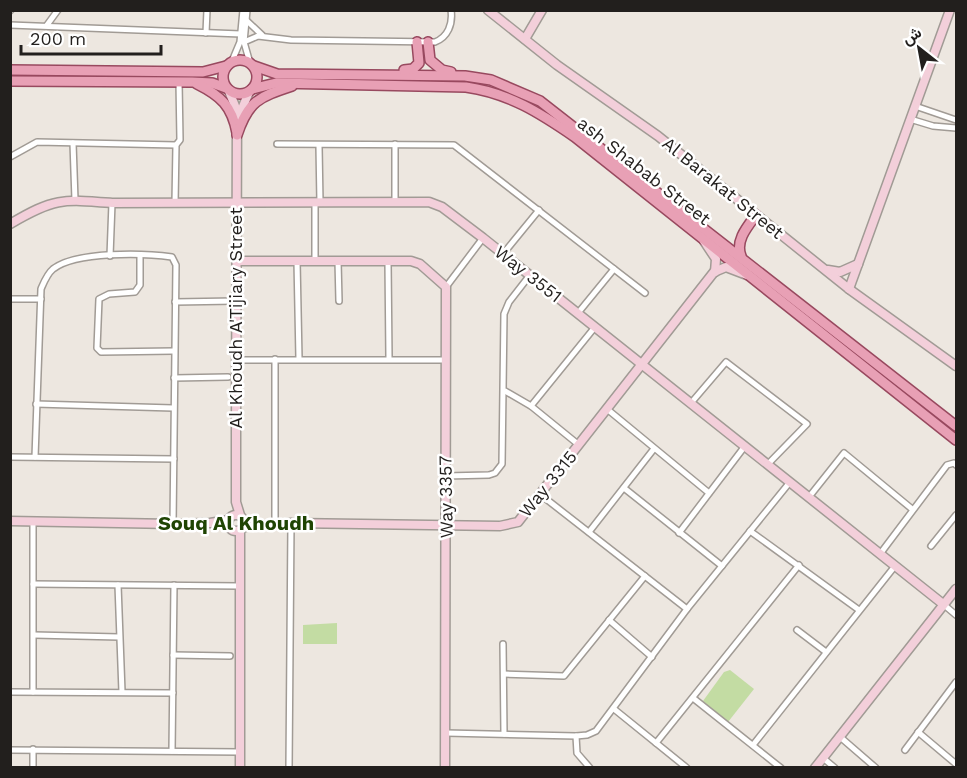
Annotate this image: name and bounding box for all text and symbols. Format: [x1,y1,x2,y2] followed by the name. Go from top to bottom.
[21,18,160,56] scale bar
[889,18,949,78] north arrow
[898,22,925,49] text: ش
[30,28,86,49] text: 200 m
[574,112,715,229] street label: ash Shabab Street
[658,132,788,243] street label: Al Barakat Street
[225,207,246,429] street label: Al Khoudh A'Tijiary Street
[490,241,566,306] street label: Way 3551
[514,446,581,521] street label: Way 3315
[434,455,457,539] street label: Way 3357
[158,511,314,535] district label: Souq Al Khoudh

